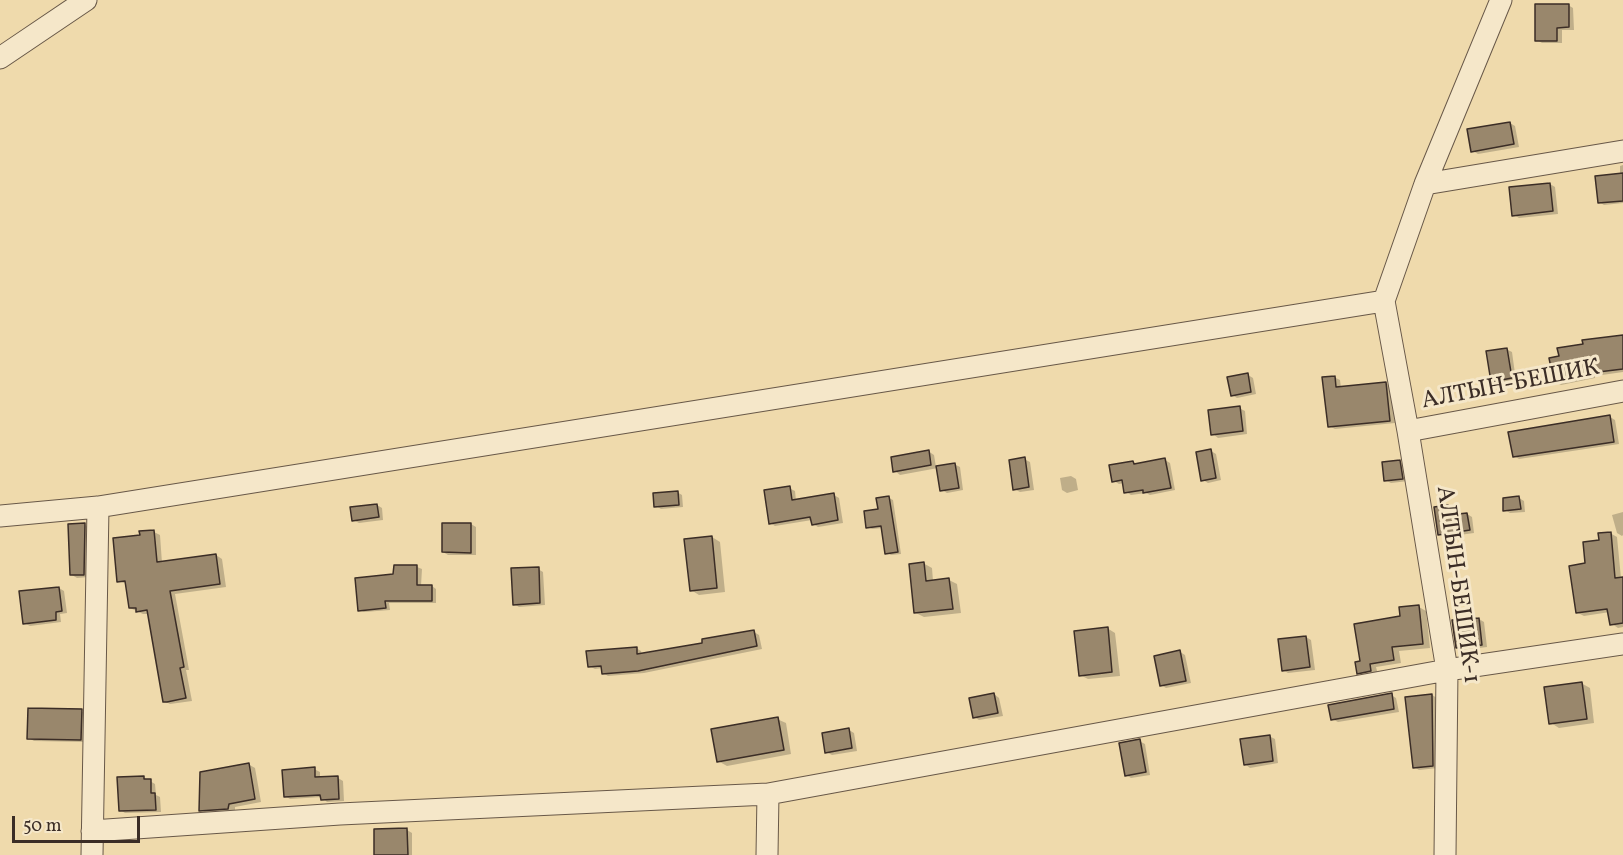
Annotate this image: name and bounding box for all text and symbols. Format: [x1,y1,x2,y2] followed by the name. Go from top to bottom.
[1420,355,1602,417] street label: АЛТЫН-БЕШИК
[1428,484,1484,686] street label: АЛТЫН-БЕШИК-1
[15,804,142,842] scale bar
[23,814,62,839] text: 50 m

